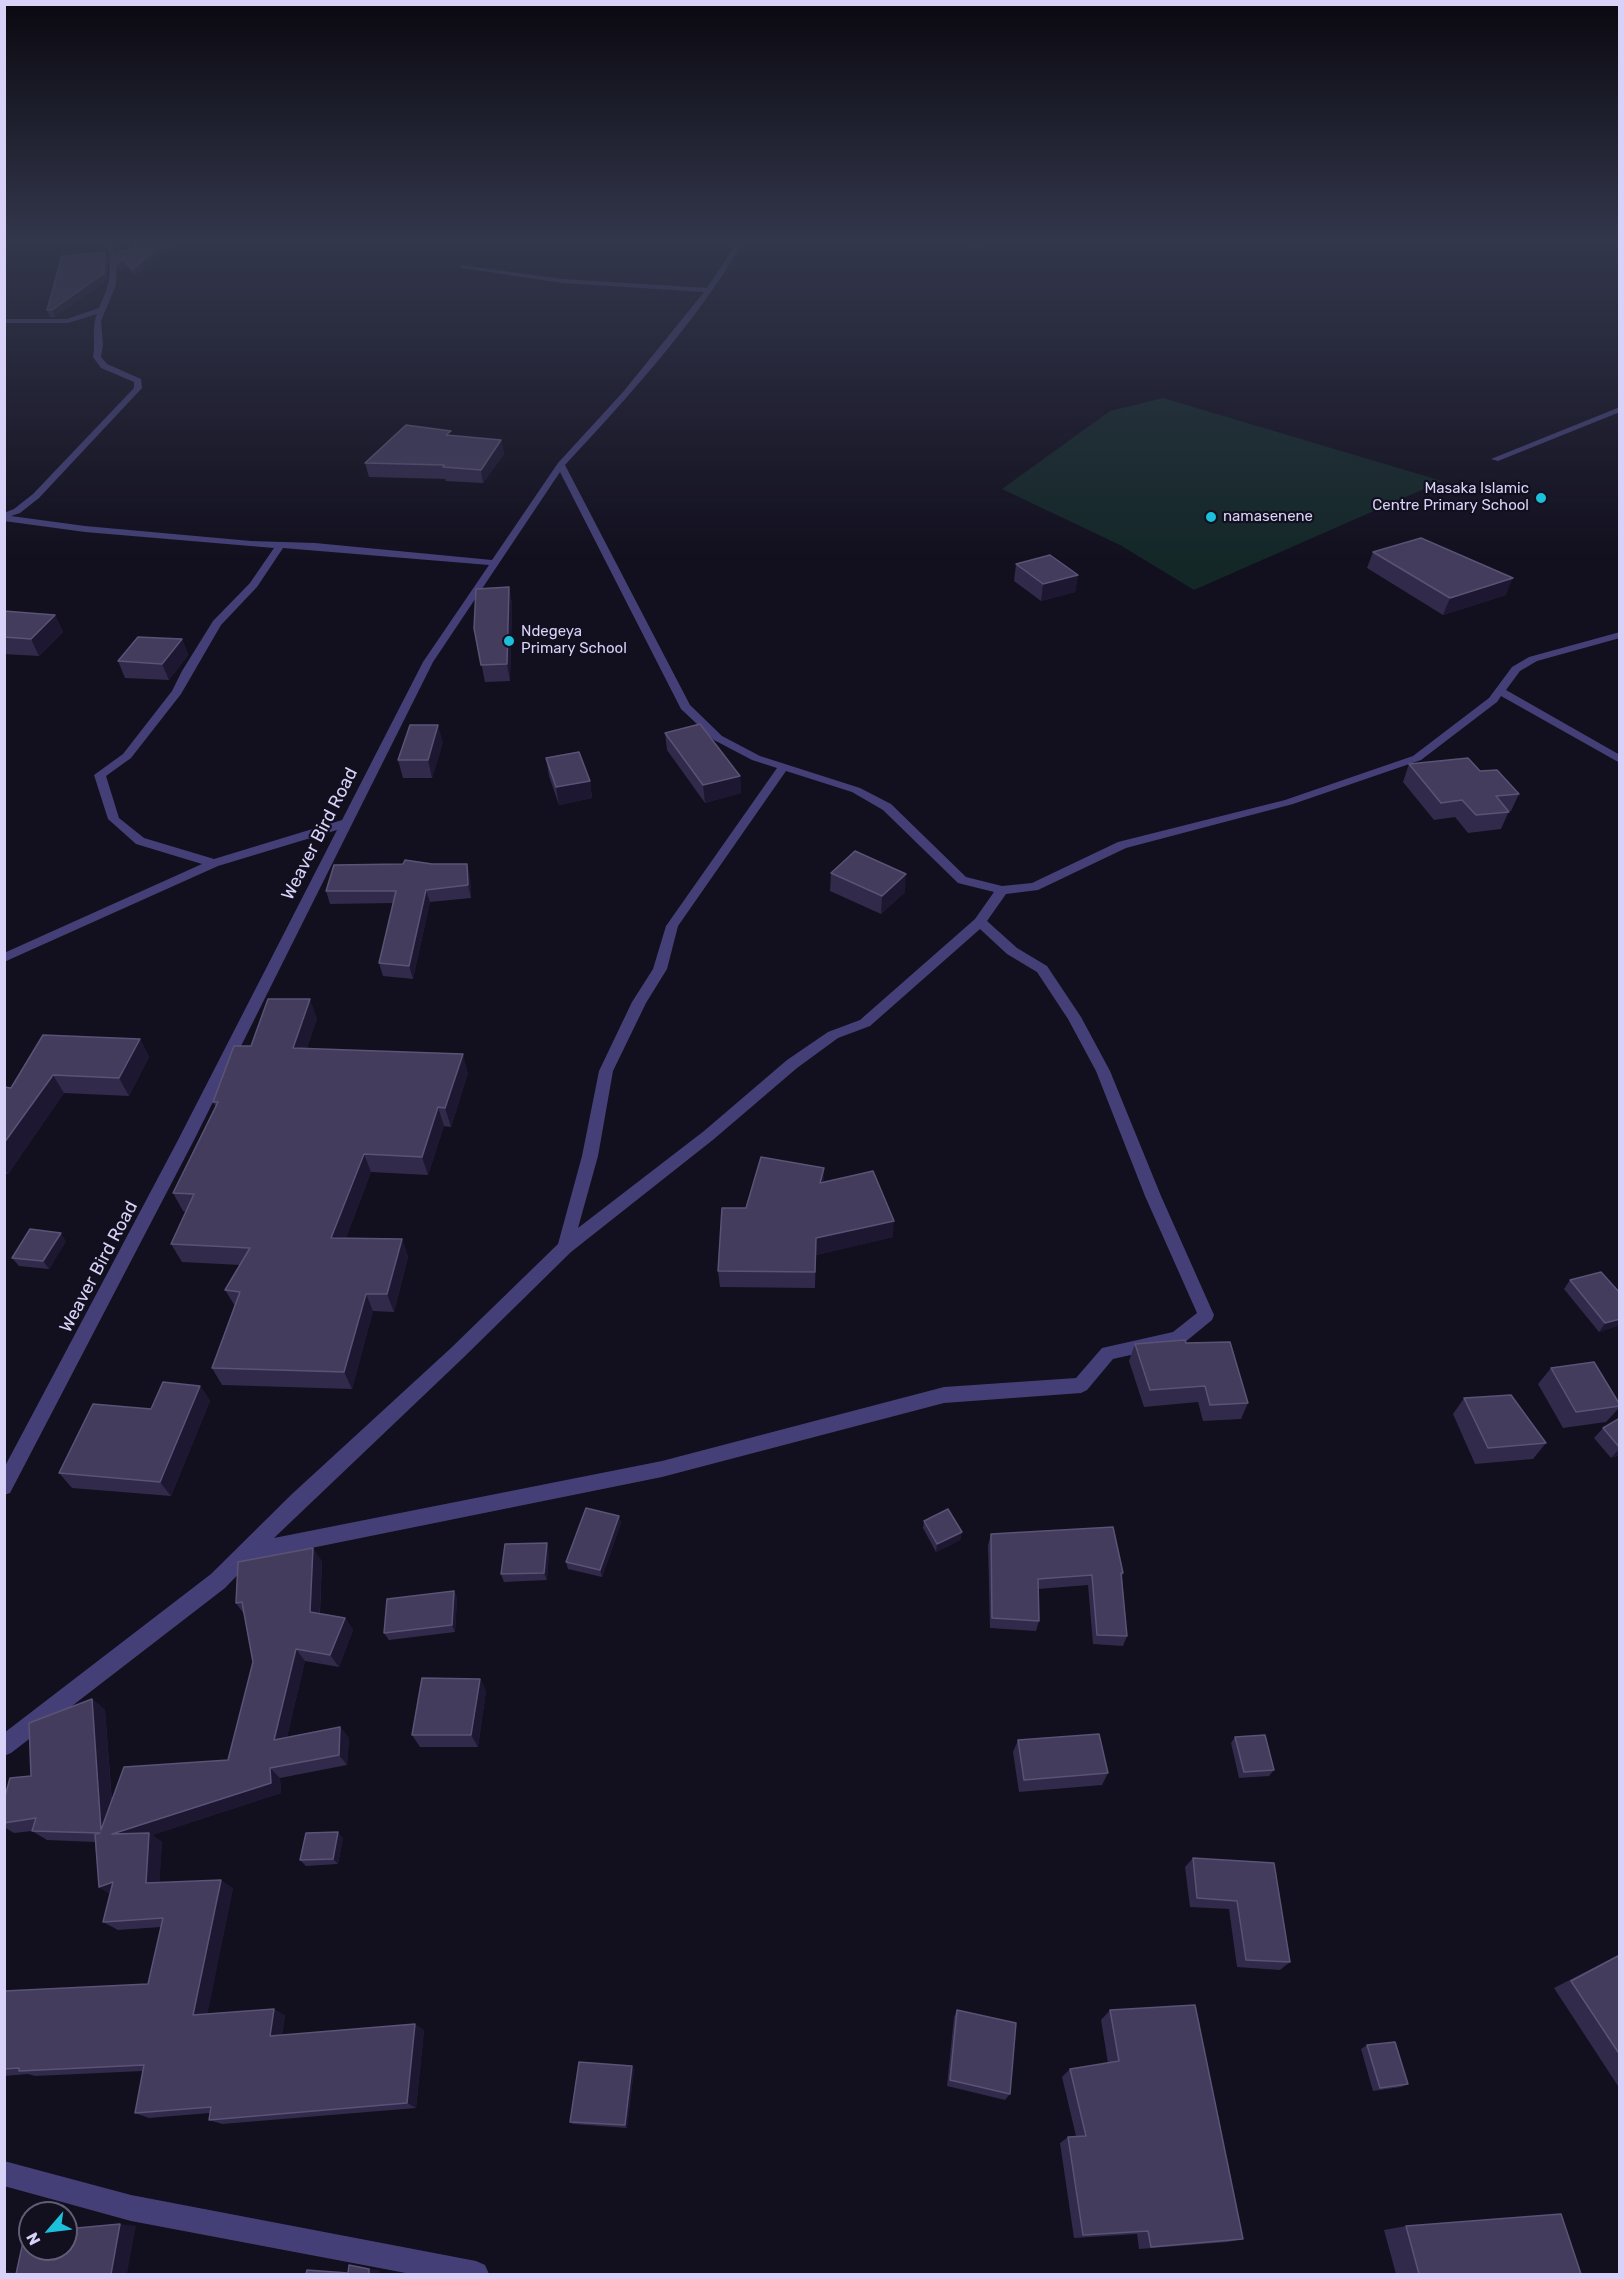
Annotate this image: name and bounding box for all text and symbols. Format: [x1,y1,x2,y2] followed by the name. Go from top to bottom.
[1372,480,1529,515] place label: Masaka Islamic Centre Primary School
[1534,491,1548,505] marker: Masaka Islamic Centre Primary School
[1223,508,1313,526] place label: namasenene
[1204,510,1218,524] marker: namasenene
[521,623,627,658] place label: Ndegeya Primary School
[502,634,516,648] marker: Ndegeya Primary School
[277,764,363,904] street label: Weaver Bird Road
[55,1198,143,1336] street label: Weaver Bird Road
[18,2201,78,2261] north arrow
[22,2229,45,2248] text: N

